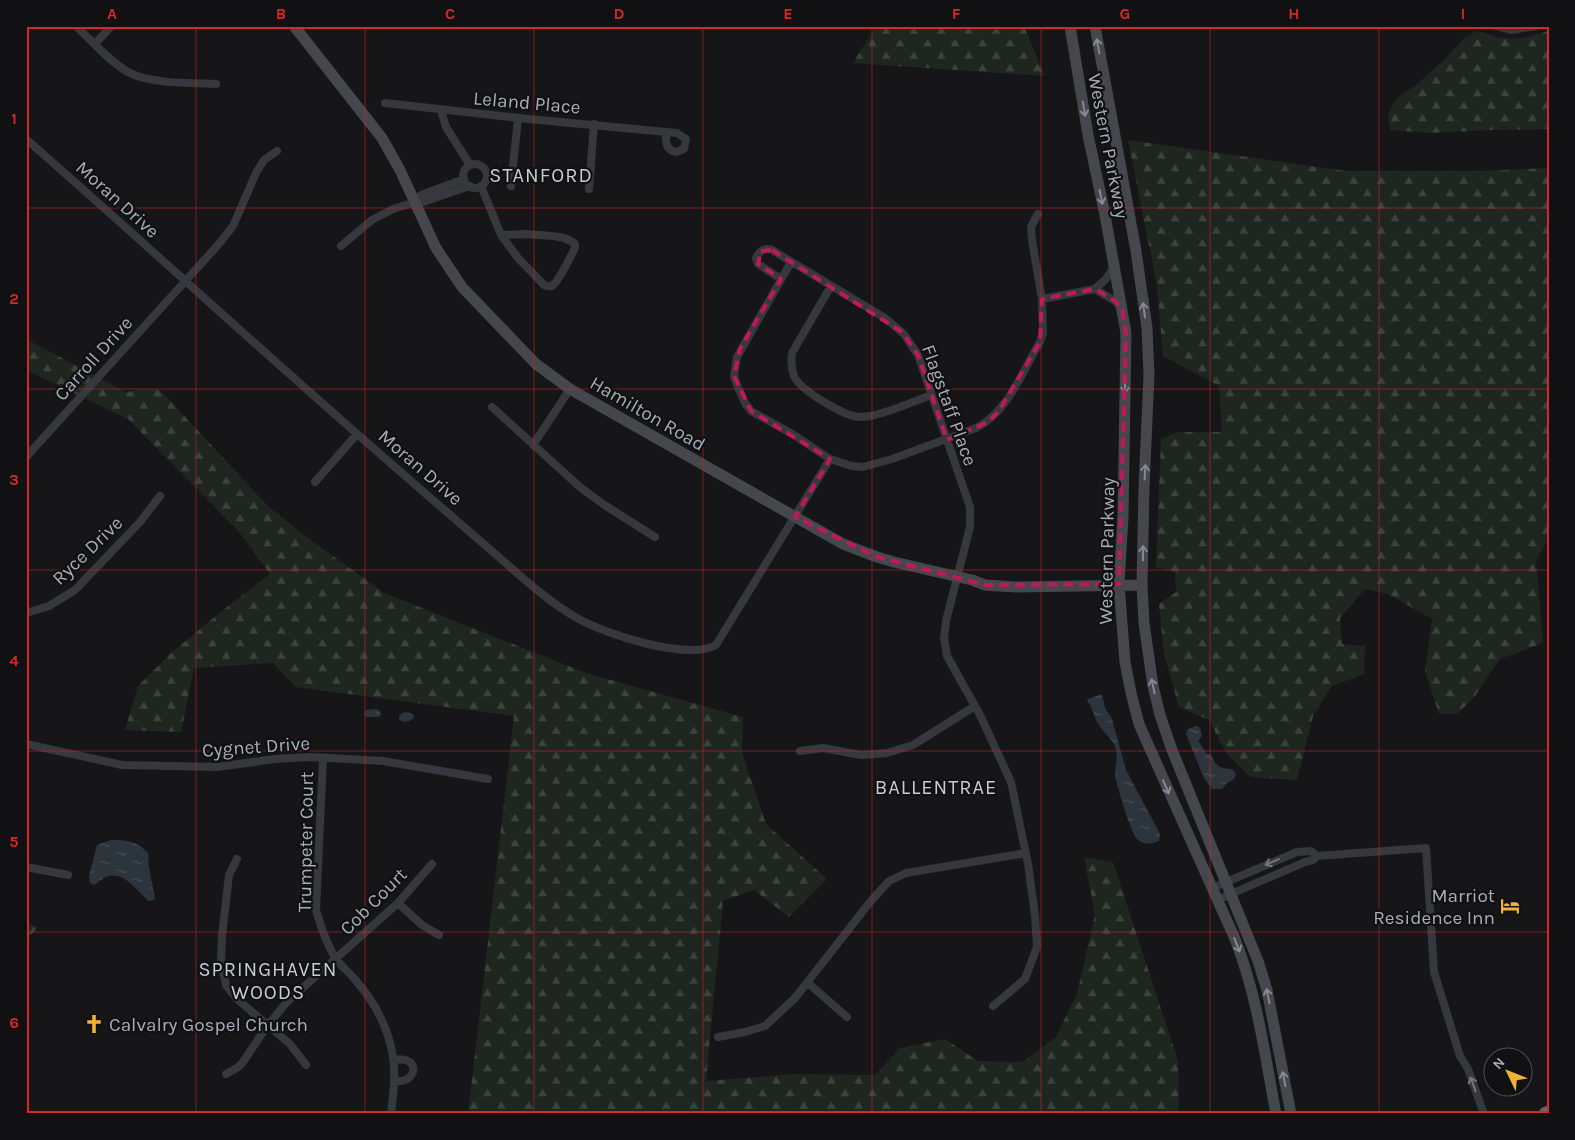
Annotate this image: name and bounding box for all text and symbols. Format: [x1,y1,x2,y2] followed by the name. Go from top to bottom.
[107,4,117,23] text: A
[276,4,286,23] text: B
[445,4,455,23] text: C
[614,4,625,23] text: D
[783,4,793,23] text: E
[952,4,961,23] text: F
[1120,4,1130,23] text: G
[1288,4,1300,23] text: H
[1461,4,1465,23] text: I
[1093,39,1103,55] one-way arrow
[1083,72,1133,221] street label: Western Parkway
[472,87,581,119] street label: Leland Place
[1079,101,1089,117] one-way arrow
[11,109,17,128] text: 1
[71,157,163,243] street label: Moran Drive
[489,164,593,187] district label: STANFORD
[1097,189,1106,205] one-way arrow
[9,289,19,308] text: 2
[1139,302,1149,318] one-way arrow
[50,312,137,405] street label: Carroll Drive
[917,342,981,469] street label: Flagstaff Place
[586,372,709,456] street label: Hamilton Road
[1120,378,1130,394] one-way arrow
[374,425,467,510] street label: Moran Drive
[1140,464,1149,480] one-way arrow
[9,470,19,489] text: 3
[1095,477,1119,625] street label: Western Parkway
[48,512,127,590] street label: Ryce Drive
[1138,545,1148,561] one-way arrow
[9,651,19,670] text: 4
[1148,678,1157,694] one-way arrow
[201,732,311,762] street label: Cygnet Drive
[294,771,318,913] street label: Trumpeter Court
[875,776,997,799] district label: BALLENTRAE
[1162,779,1171,794] one-way arrow
[9,832,19,851] text: 5
[1265,858,1280,868] one-way arrow
[336,864,412,940] street label: Cob Court
[1373,885,1495,929] place label: Marriot Residence Inn
[1499,895,1521,917] hotel icon: Marriot Residence Inn
[1233,937,1242,952] one-way arrow
[198,958,338,1004] district label: SPRINGHAVEN WOODS
[1263,988,1272,1004] one-way arrow
[9,1013,19,1032] text: 6
[83,1013,105,1035] church icon: Calvalry Gospel Church
[109,1014,308,1036] place label: Calvalry Gospel Church
[1482,1048,1532,1098] north arrow
[1489,1054,1509,1073] text: N
[1279,1071,1289,1087] one-way arrow
[1468,1077,1477,1093] one-way arrow

